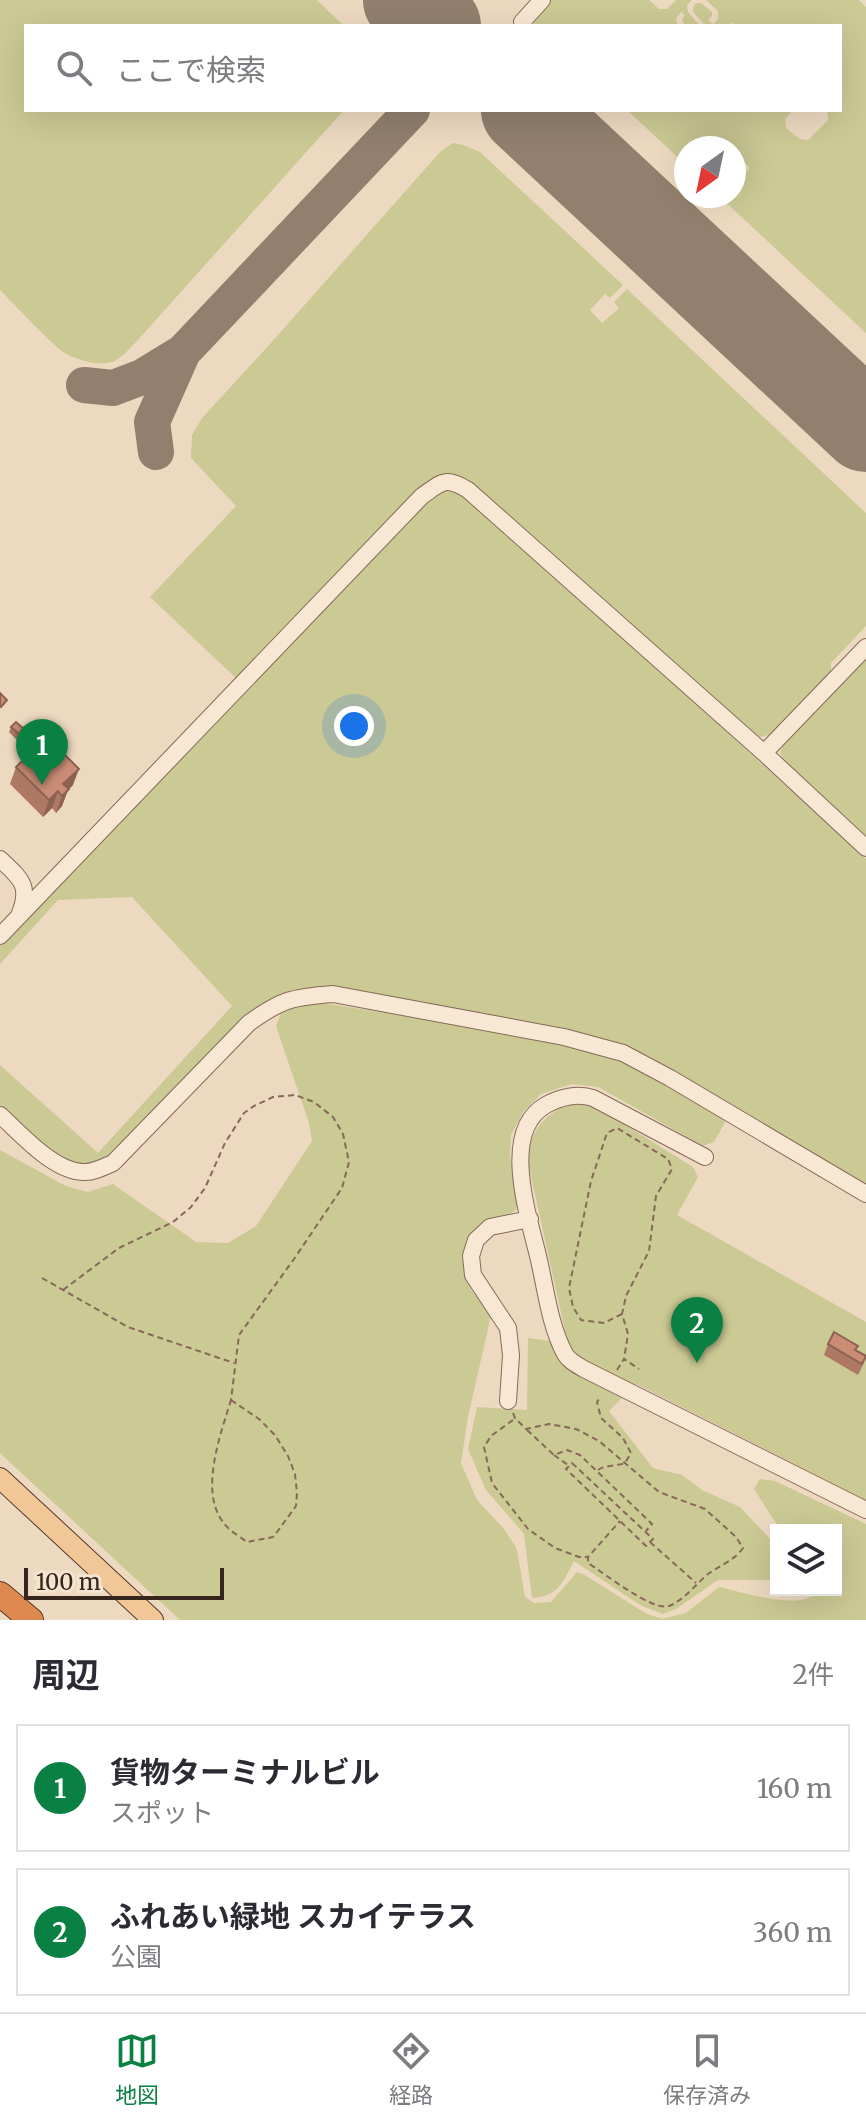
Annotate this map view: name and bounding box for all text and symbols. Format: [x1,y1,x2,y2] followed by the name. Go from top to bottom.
[24,24,842,112] search box
[52,46,96,90] icon: search
[116,51,266,89] text: ここで検索
[674,136,746,208] north arrow
[334,706,374,746] your location
[16,719,68,785] pin: 1
[671,1297,723,1363] pin: 2
[770,1524,842,1596] map controls
[770,1524,842,1596] button: layers
[24,1564,224,1600] scale bar
[36,1568,101,1596] text: 100 m
[32,1654,100,1696] text: 周辺
[793,1658,834,1691] text: 2件
[110,1753,380,1791] text: 貨物ターミナルビル
[54,1772,66,1805] text: 1
[757,1772,832,1805] text: 160 m
[110,1796,214,1829] text: スポット
[110,1897,476,1935] text: ふれあい緑地 スカイテラス
[52,1916,68,1949] text: 2
[753,1916,832,1949] text: 360 m
[110,1940,162,1973] text: 公園
[115,2029,159,2109] tab: 地図
[389,2029,433,2109] tab: 経路
[663,2029,751,2109] tab: 保存済み

